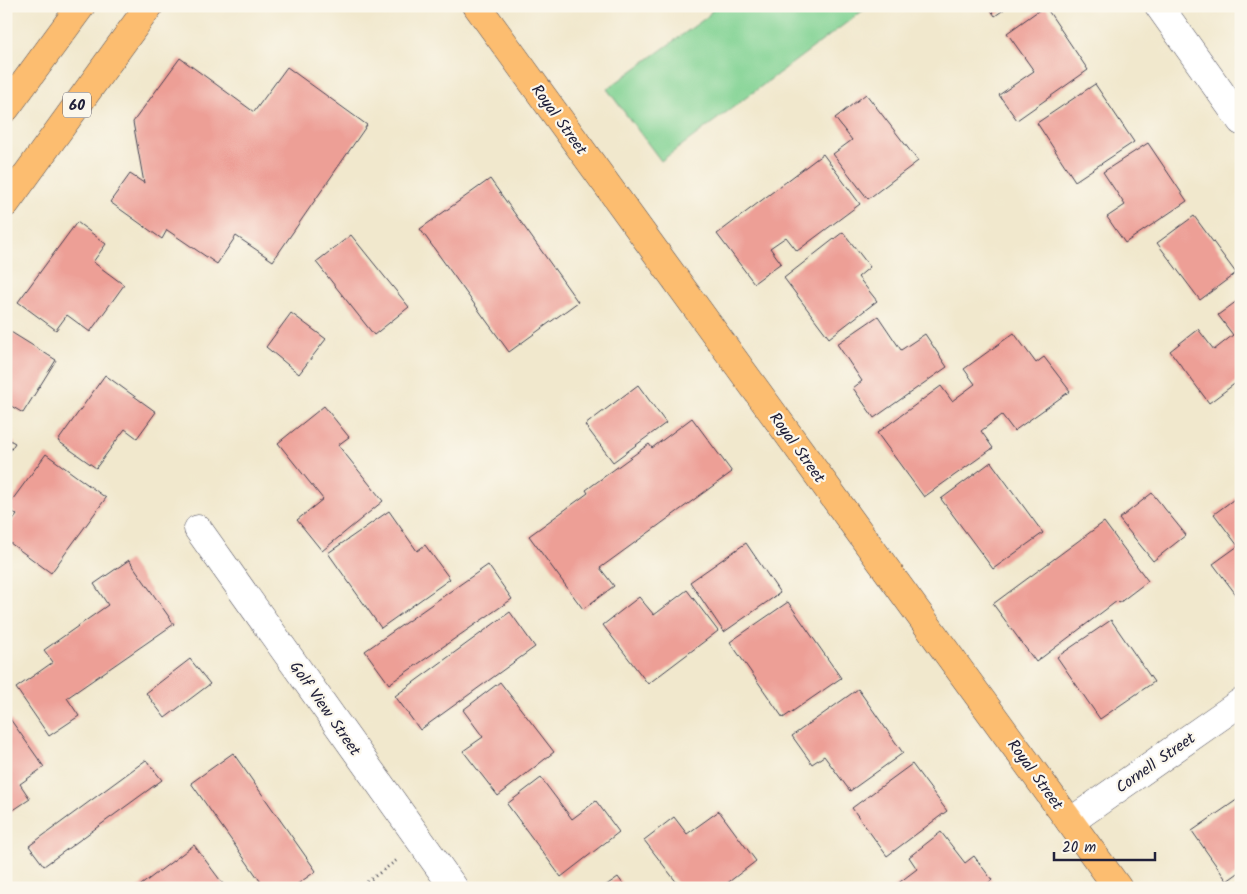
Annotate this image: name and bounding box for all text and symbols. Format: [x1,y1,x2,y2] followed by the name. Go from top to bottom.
[524,79,594,161] street label: Royal Street
[63,92,91,118] road number: 60
[762,407,832,489] street label: Royal Street
[283,656,367,762] street label: Golf View Street
[1111,726,1202,800] street label: Cornell Street
[1000,734,1070,816] street label: Royal Street
[1054,829,1156,861] scale bar
[1062,836,1096,860] text: 20 m

